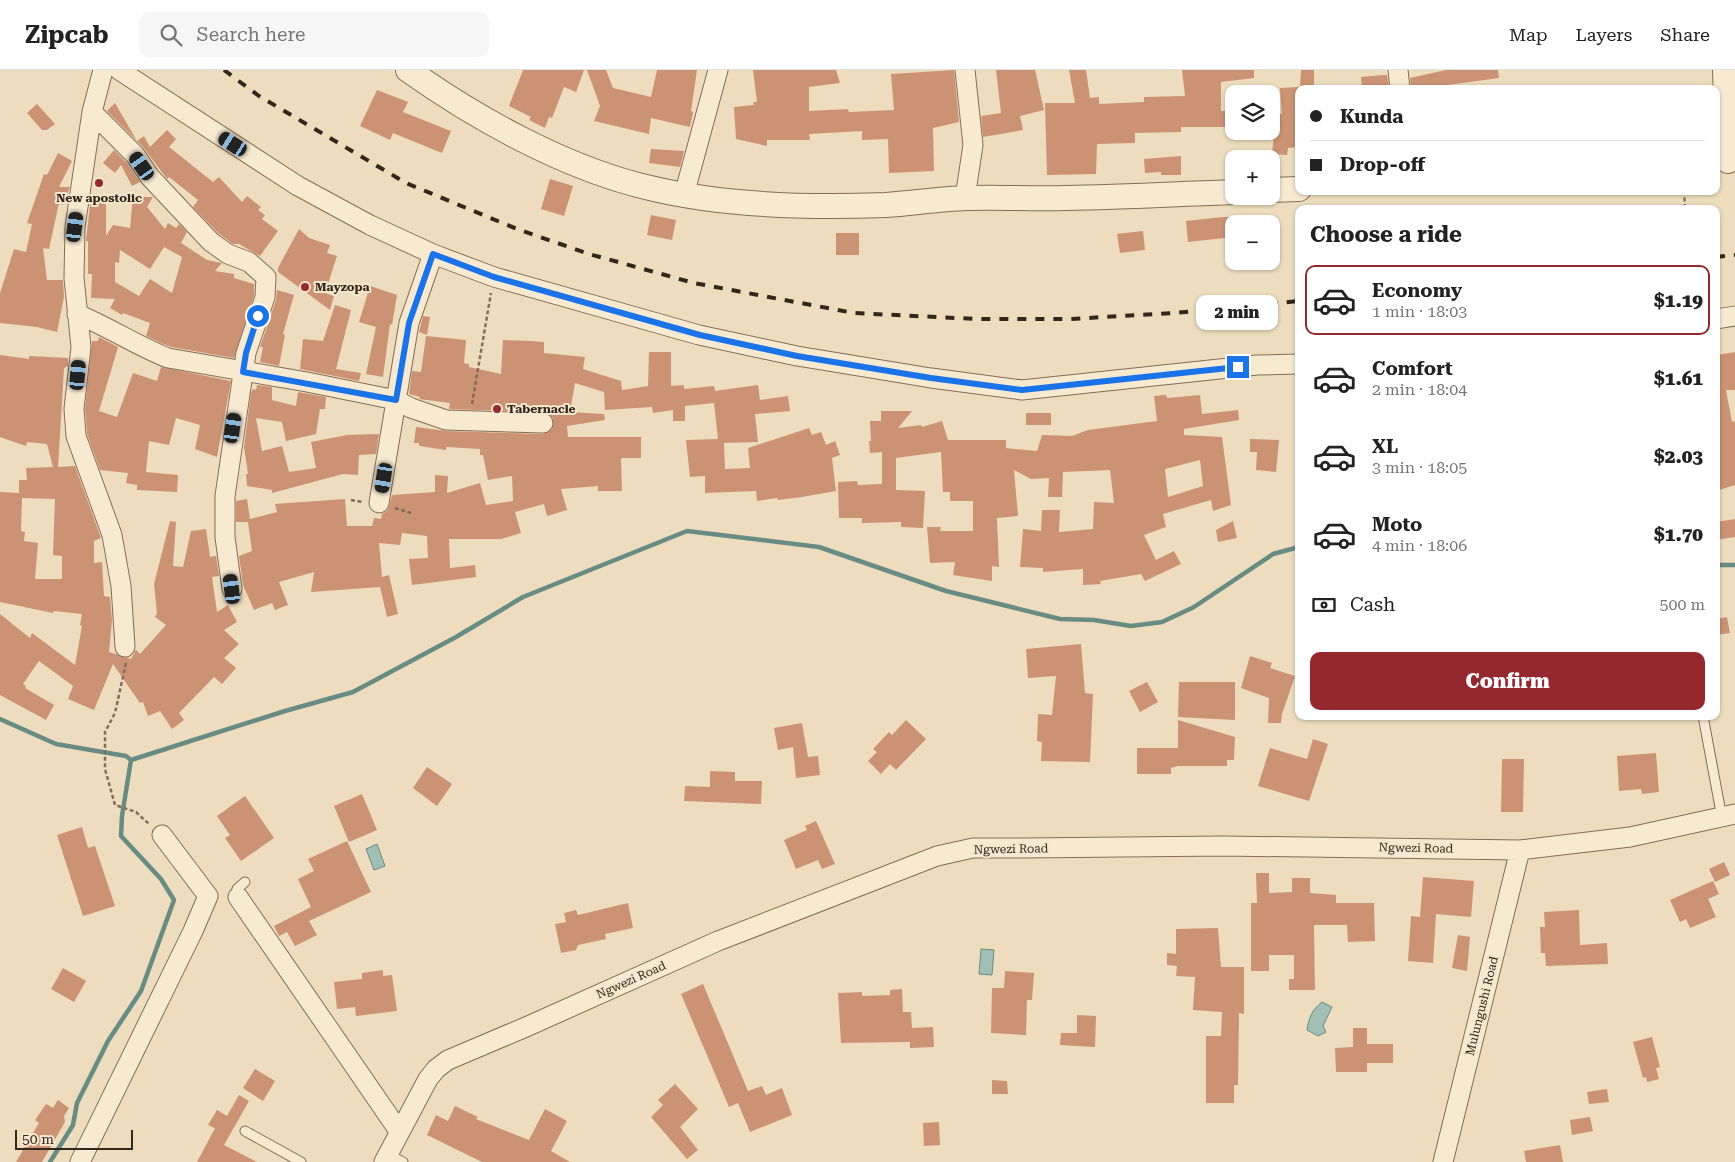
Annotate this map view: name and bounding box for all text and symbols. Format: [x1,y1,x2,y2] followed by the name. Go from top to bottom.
[139,12,489,57] search box
[25,21,109,49] text: Zipcab
[157,21,185,49] icon: search
[197,23,305,46] text: Search here
[1509,24,1548,45] text: Map
[1576,24,1632,45] text: Layers
[1660,24,1710,45] text: Share
[1225,85,1280,270] map controls
[1225,85,1280,140] button: layers
[1340,105,1403,128] text: Kunda
[216,130,249,158] car
[127,149,156,183] car
[1225,150,1280,205] button: +
[1340,153,1425,176] text: Drop-off
[93,177,105,189] marker: New apostolic
[56,191,142,205] place label: New apostolic
[65,211,84,243] car
[1225,215,1280,270] button: −
[1310,222,1462,247] text: Choose a ride
[1312,278,1357,323] icon: car
[1372,279,1462,302] text: Economy
[315,280,370,294] place label: Mayzopa
[299,281,311,293] marker: Mayzopa
[1654,289,1703,312] text: $1.19
[1197,294,1279,330] callout: 2 min
[1372,302,1467,321] text: 1 min · 18:03
[1215,303,1259,322] text: 2 min
[247,305,269,327] route start
[1227,356,1249,378] route end
[1312,356,1357,401] icon: car
[1372,357,1453,380] text: Comfort
[69,359,86,391] car
[1654,367,1703,390] text: $1.61
[1372,380,1467,399] text: 2 min · 18:04
[507,402,576,416] place label: Tabernacle
[491,403,503,415] marker: Tabernacle
[223,412,242,444] car
[1312,434,1357,479] icon: car
[1372,435,1398,458] text: XL
[1654,445,1703,468] text: $2.03
[1372,458,1467,477] text: 3 min · 18:05
[374,462,393,494] car
[1312,512,1357,557] icon: car
[1372,513,1422,536] text: Moto
[1654,523,1703,546] text: $1.70
[1372,536,1467,555] text: 4 min · 18:06
[222,573,241,605] car
[1310,591,1338,619] icon: cash
[1350,593,1395,616] text: Cash
[1659,595,1705,614] text: 500 m
[1310,652,1705,710] button: Confirm
[1379,840,1454,856] street label: Ngwezi Road
[974,841,1049,857] street label: Ngwezi Road
[1463,955,1501,1057] street label: Mulungushi Road
[594,958,668,1002] street label: Ngwezi Road
[15,1127,132,1150] scale bar
[22,1131,54,1147] text: 50 m

